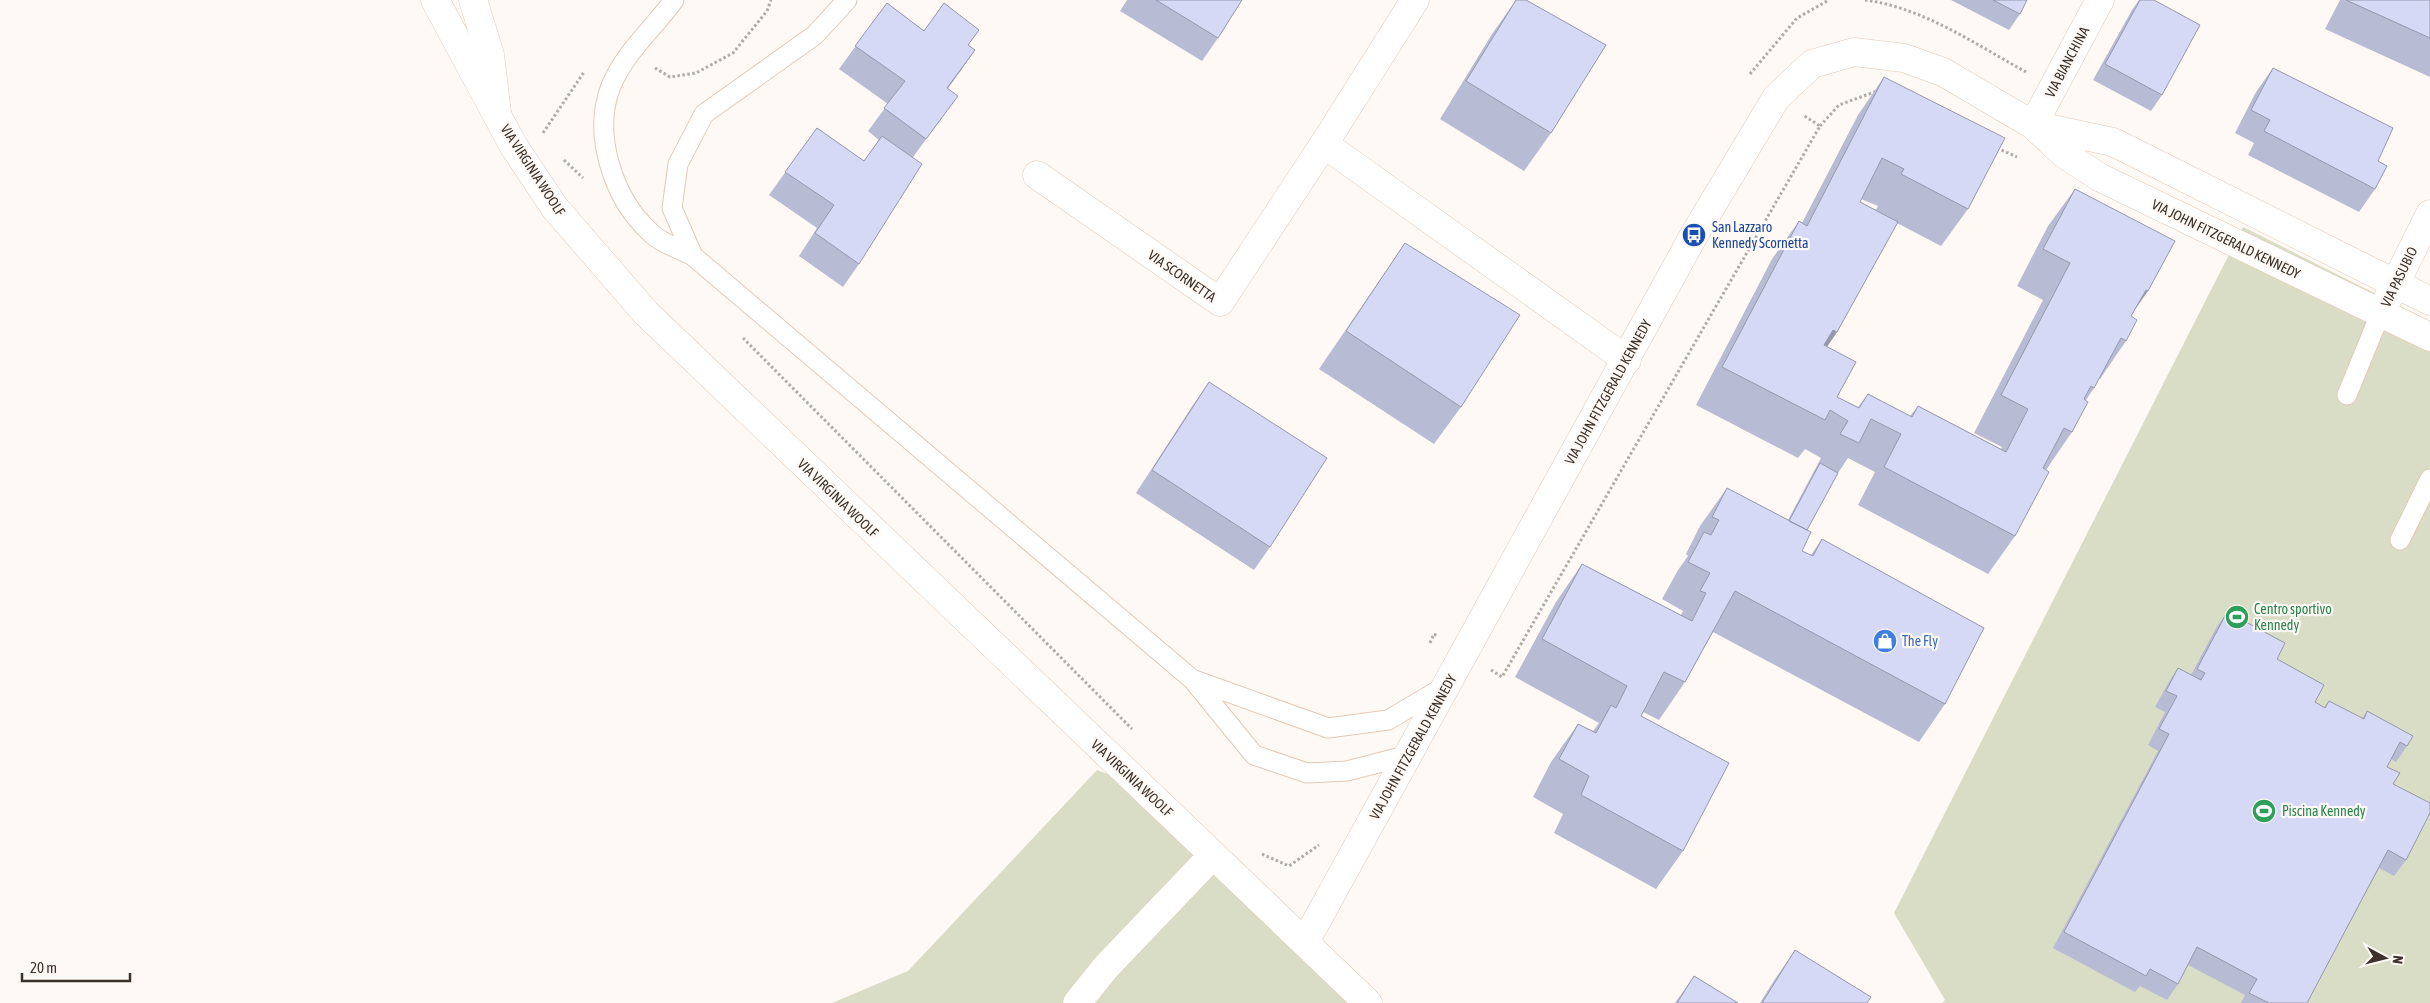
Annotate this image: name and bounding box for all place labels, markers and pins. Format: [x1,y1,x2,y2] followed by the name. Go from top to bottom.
[1712,219,1809,251] place label: San Lazzaro Kennedy Scornetta
[1681,222,1707,248] bus stop icon: San Lazzaro Kennedy Scornetta
[2254,601,2332,633] place label: Centro sportivo Kennedy
[2224,604,2250,630] sports icon: Centro sportivo Kennedy
[1872,628,1898,654] shop icon: The Fly
[1902,633,1938,649] place label: The Fly
[2251,798,2277,824] sports icon: Piscina Kennedy
[2282,803,2366,819] place label: Piscina Kennedy

